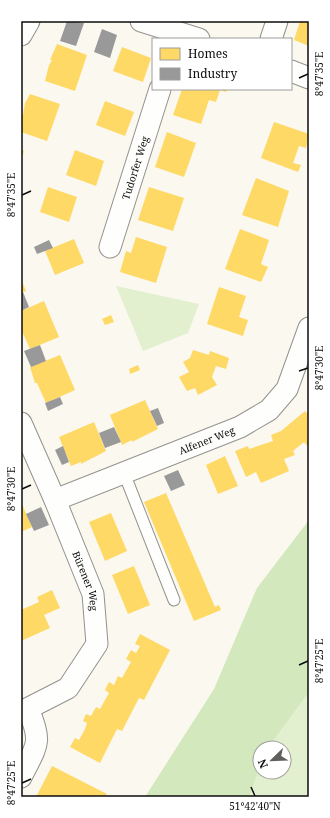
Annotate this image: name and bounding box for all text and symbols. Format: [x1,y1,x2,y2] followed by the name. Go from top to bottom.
[152,38,292,90] legend
[188,45,228,62] text: Homes
[312,52,326,96] text: 8°47'35"E
[188,65,237,82] text: Industry
[118,134,152,202] street label: Tudorfer Weg
[4,173,18,217] text: 8°47'35"E
[312,346,326,390] text: 8°47'30"E
[177,423,237,458] street label: Alfener Weg
[4,467,18,511] text: 8°47'30"E
[69,549,101,612] street label: Bürener Weg
[312,639,326,683] text: 8°47'25"E
[252,740,292,780] north arrow
[254,757,271,771] text: N
[4,761,18,805] text: 8°47'25"E
[229,799,281,813] text: 51°42'40"N

